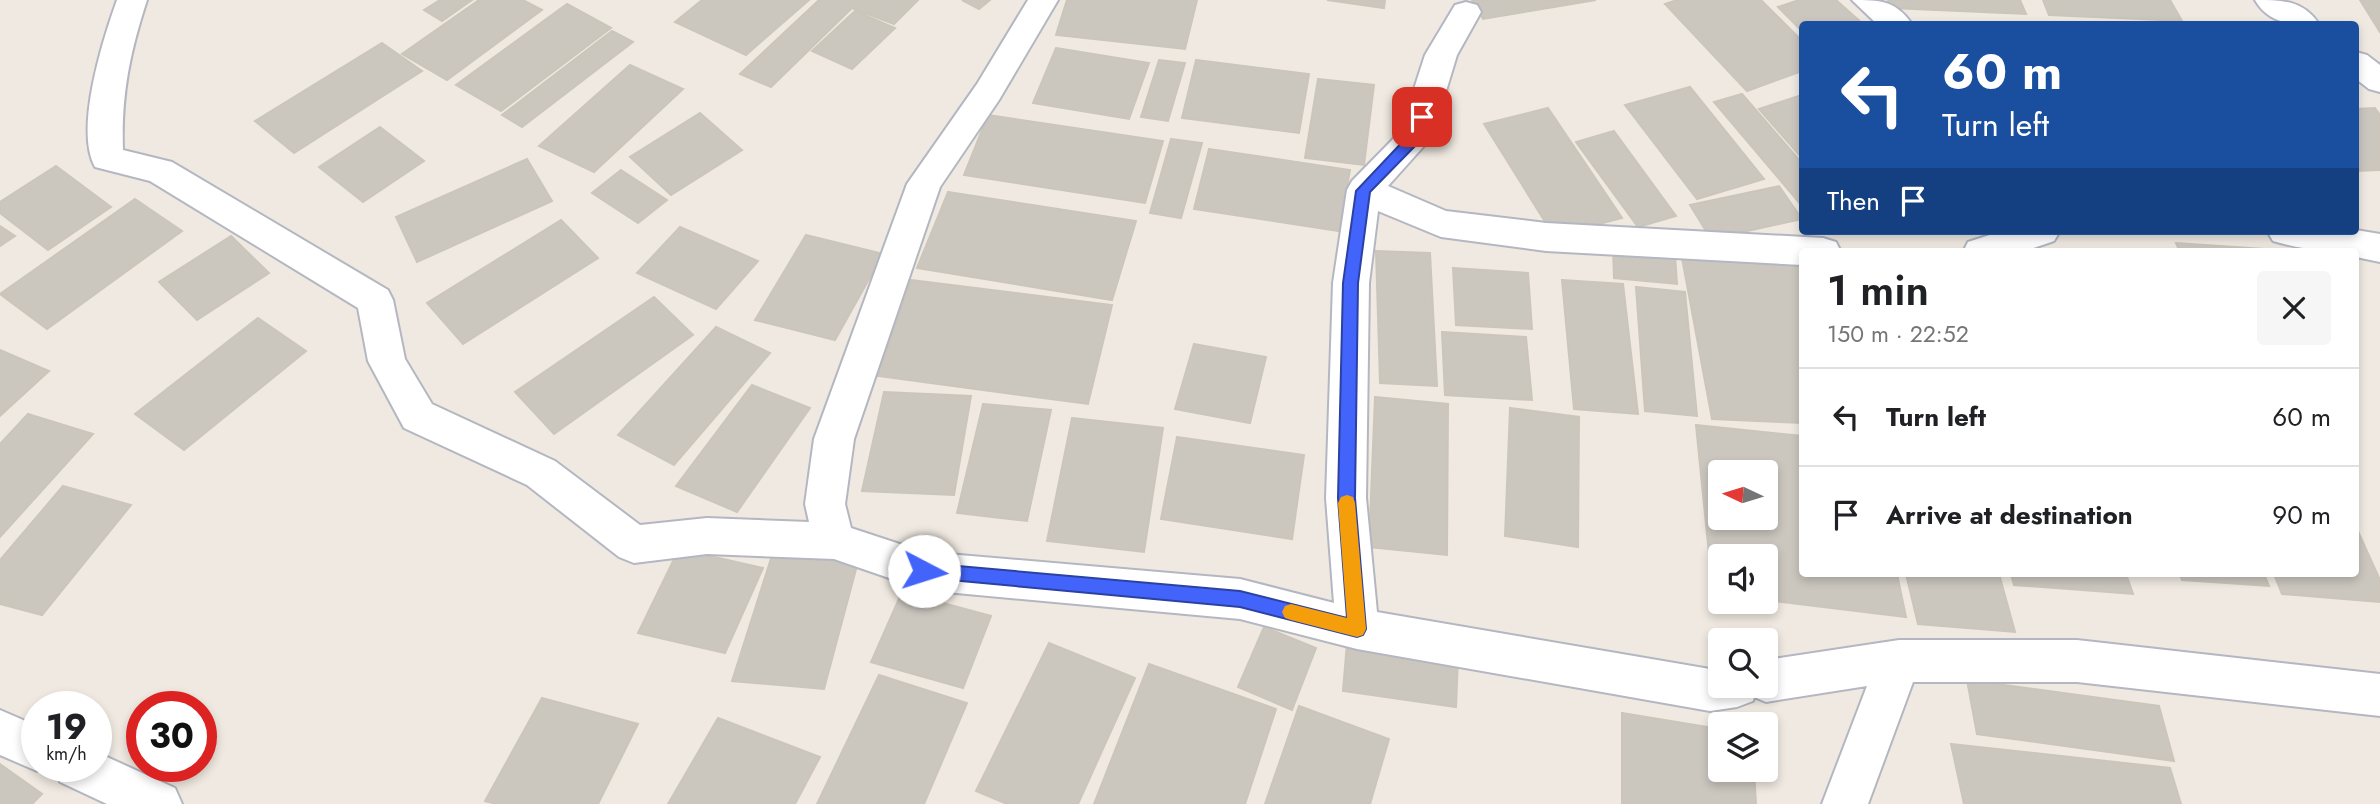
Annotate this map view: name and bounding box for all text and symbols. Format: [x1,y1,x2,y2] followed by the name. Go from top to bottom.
[1942,37,2062,107] text: 60 m
[1827,49,1918,140] icon: left
[1392,87,1452,147] pin
[1403,98,1441,136] icon: arrive
[1942,102,2049,148] text: Turn left
[1827,182,1880,220] text: Then
[1894,182,1932,220] icon: arrive
[1827,260,1929,321] text: 1 min
[2257,271,2331,345] button: close
[1827,317,1969,351] text: 150 m · 22:52
[1827,398,1865,436] icon: left
[1886,398,1986,436] text: Turn left
[2272,398,2331,436] text: 60 m
[1708,460,1778,530] north arrow
[1708,460,1778,782] map controls
[1827,496,1865,534] icon: arrive
[1886,496,2133,534] text: Arrive at destination
[2272,496,2331,534] text: 90 m
[887,534,961,608] position arrow
[1708,544,1778,614] button: sound
[1708,628,1778,698] button: search
[126,691,217,782] speed limit sign: 30
[46,702,87,752] text: 19
[1708,712,1778,782] button: layers
[46,741,87,767] text: km/h

